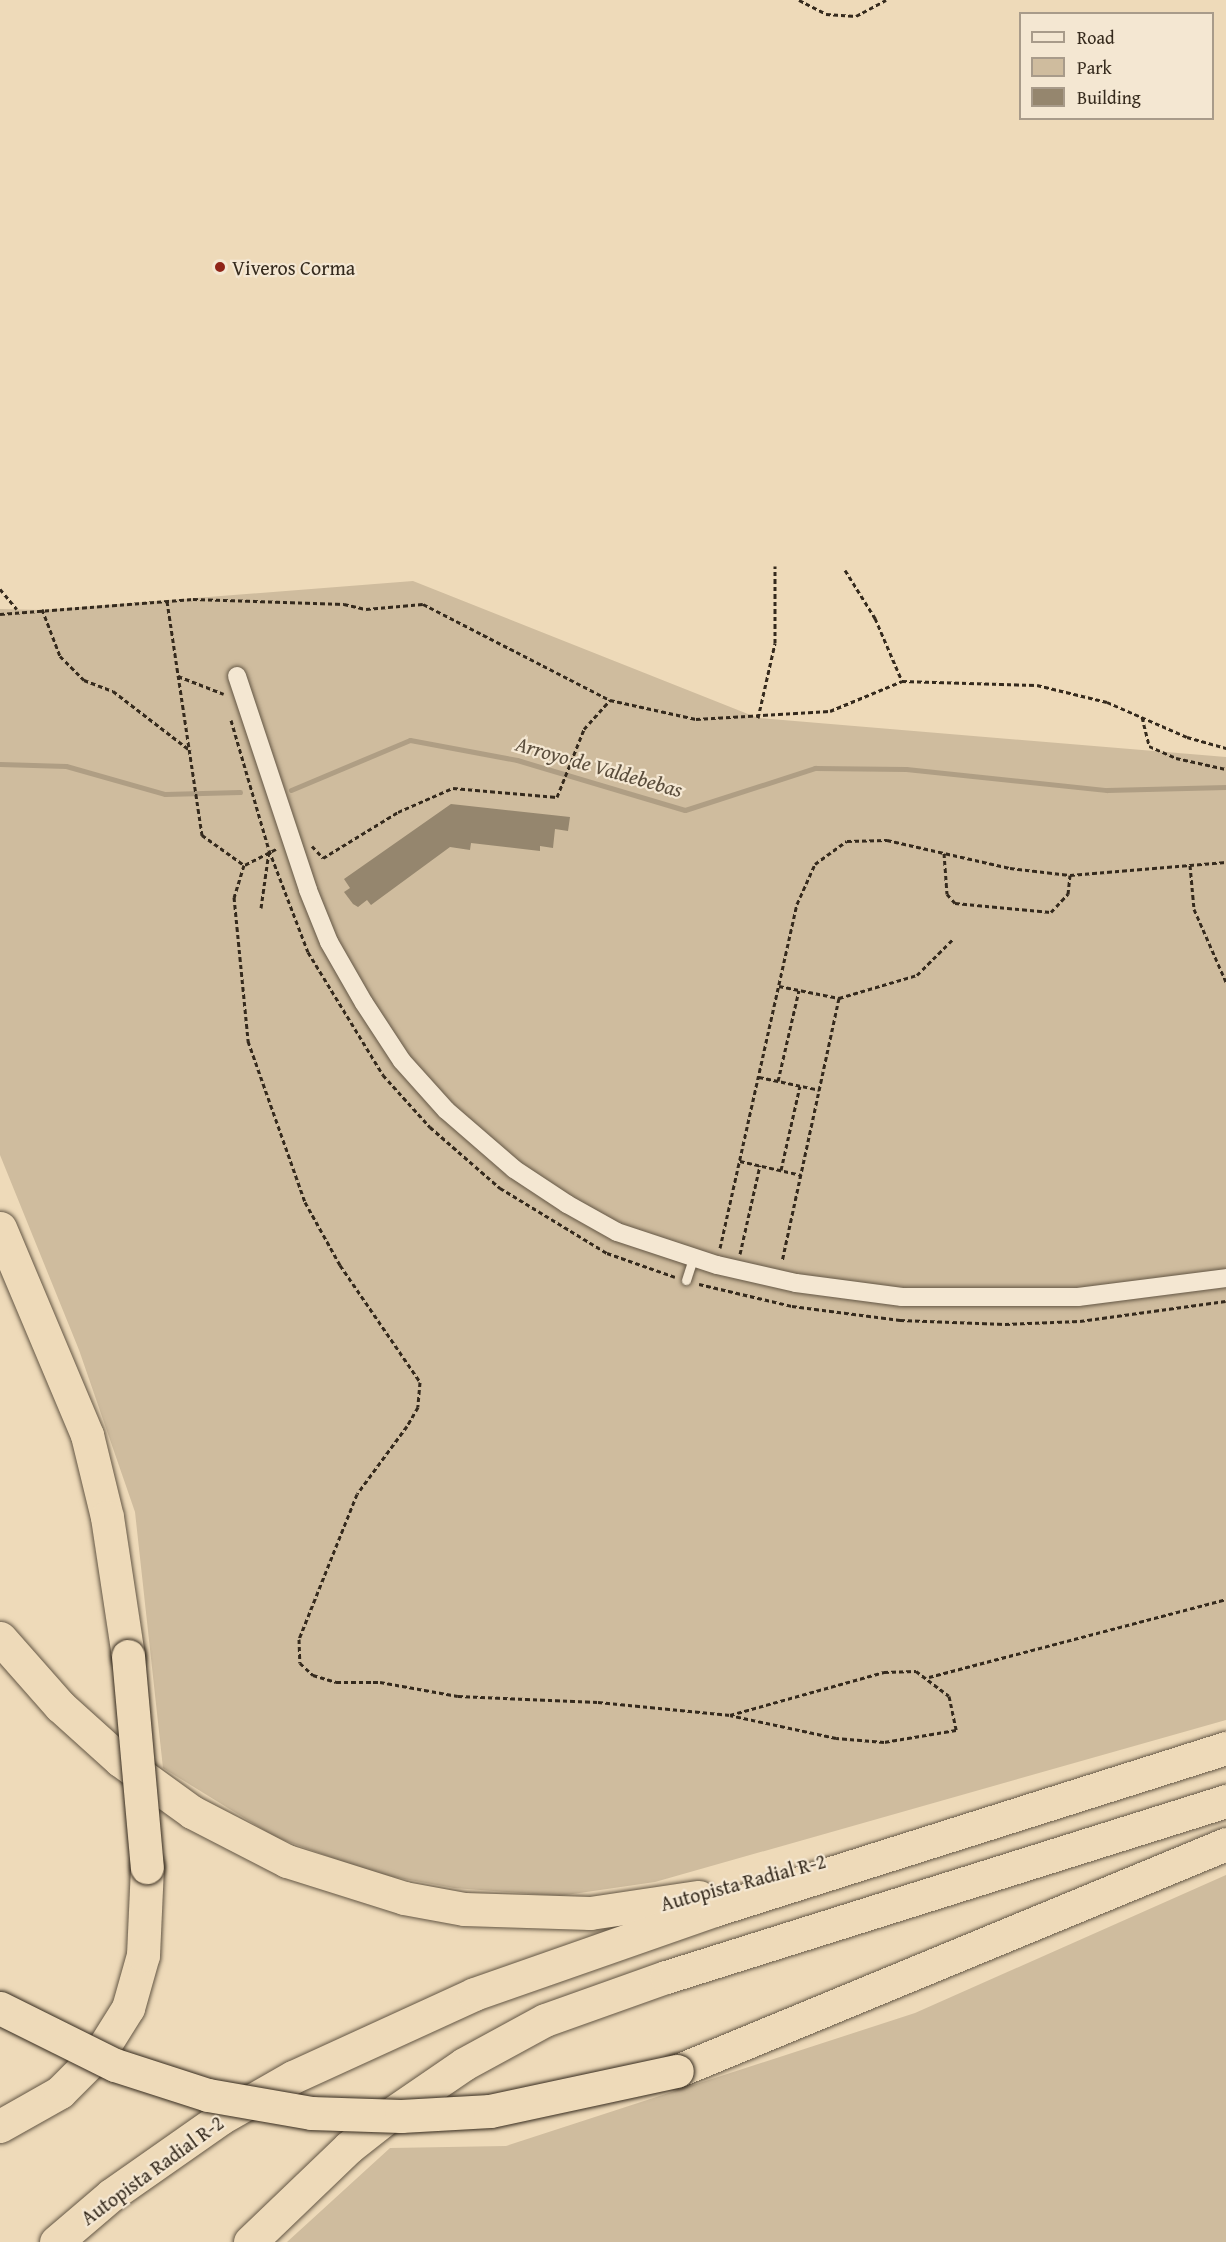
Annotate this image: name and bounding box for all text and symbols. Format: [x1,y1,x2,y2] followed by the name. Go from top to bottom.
[1019,12,1214,120] legend
[1077,24,1115,51] text: Road
[1077,54,1112,81] text: Park
[1077,84,1141,111] text: Building
[232,255,355,279] place label: Viveros Corma
[213,260,227,274] marker: Viveros Corma
[513,731,685,803] water label: Arroyo de Valdebebas
[658,1848,828,1916] street label: Autopista Radial R-2
[76,2110,228,2230] street label: Autopista Radial R-2

